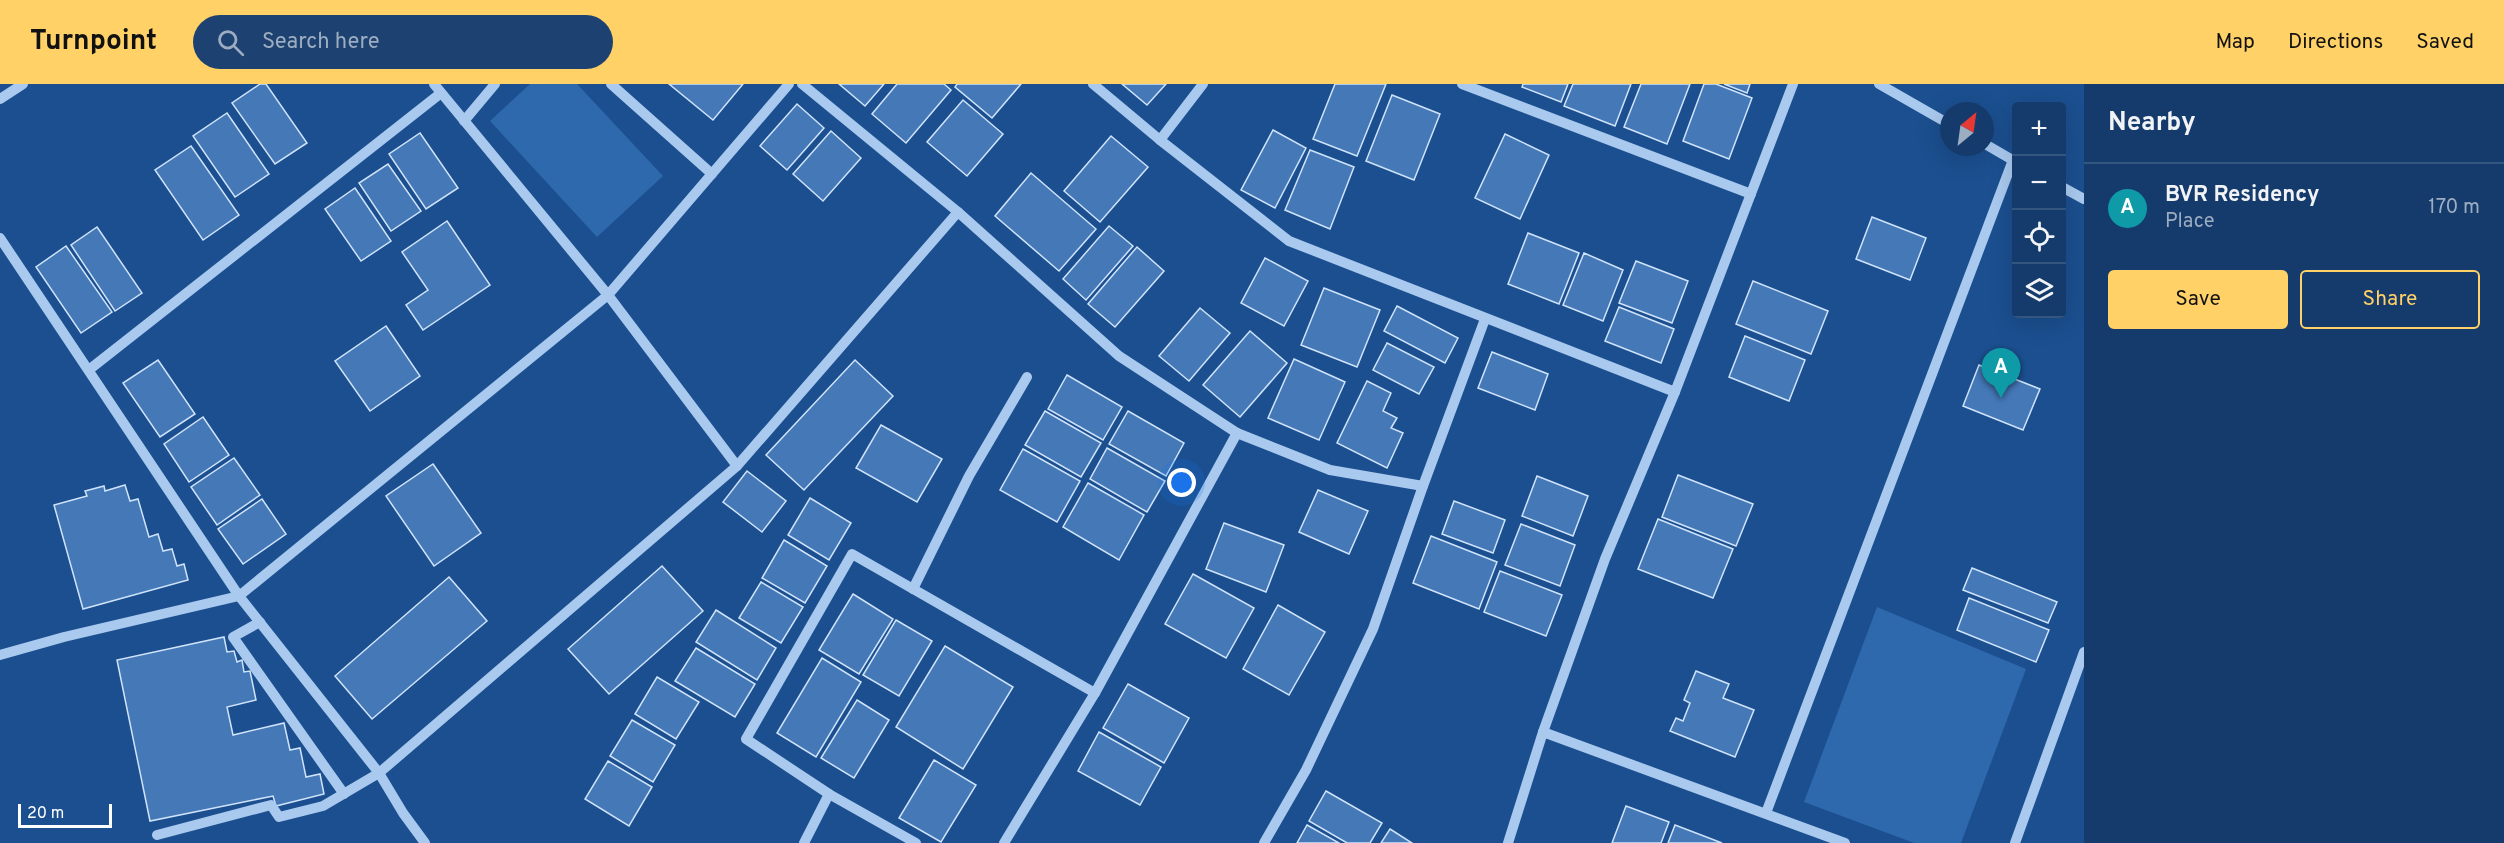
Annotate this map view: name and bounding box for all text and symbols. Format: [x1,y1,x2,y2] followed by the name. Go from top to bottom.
[193,15,613,69] search box
[30,24,157,60] text: Turnpoint
[214,26,247,59] icon: search
[262,29,379,56] text: Search here
[2215,29,2255,56] text: Map
[2288,29,2383,56] text: Directions
[2416,29,2474,56] text: Saved
[1940,102,1994,156] north arrow
[2012,102,2066,318] map controls
[2012,102,2066,156] button: +
[2108,107,2196,140] text: Nearby
[2012,156,2066,210] button: −
[2165,182,2320,209] text: BVR Residency
[2120,195,2135,221] text: A
[2428,195,2480,221] text: 170 m
[2165,209,2215,235] text: Place
[2012,210,2066,264] button: locate
[2012,264,2066,318] button: layers
[2108,270,2288,329] button: Save
[2300,270,2480,329] button: Share
[1982,348,2020,398] pin: A
[1167,468,1196,497] your location
[18,801,112,828] scale bar
[27,804,64,824] text: 20 m

